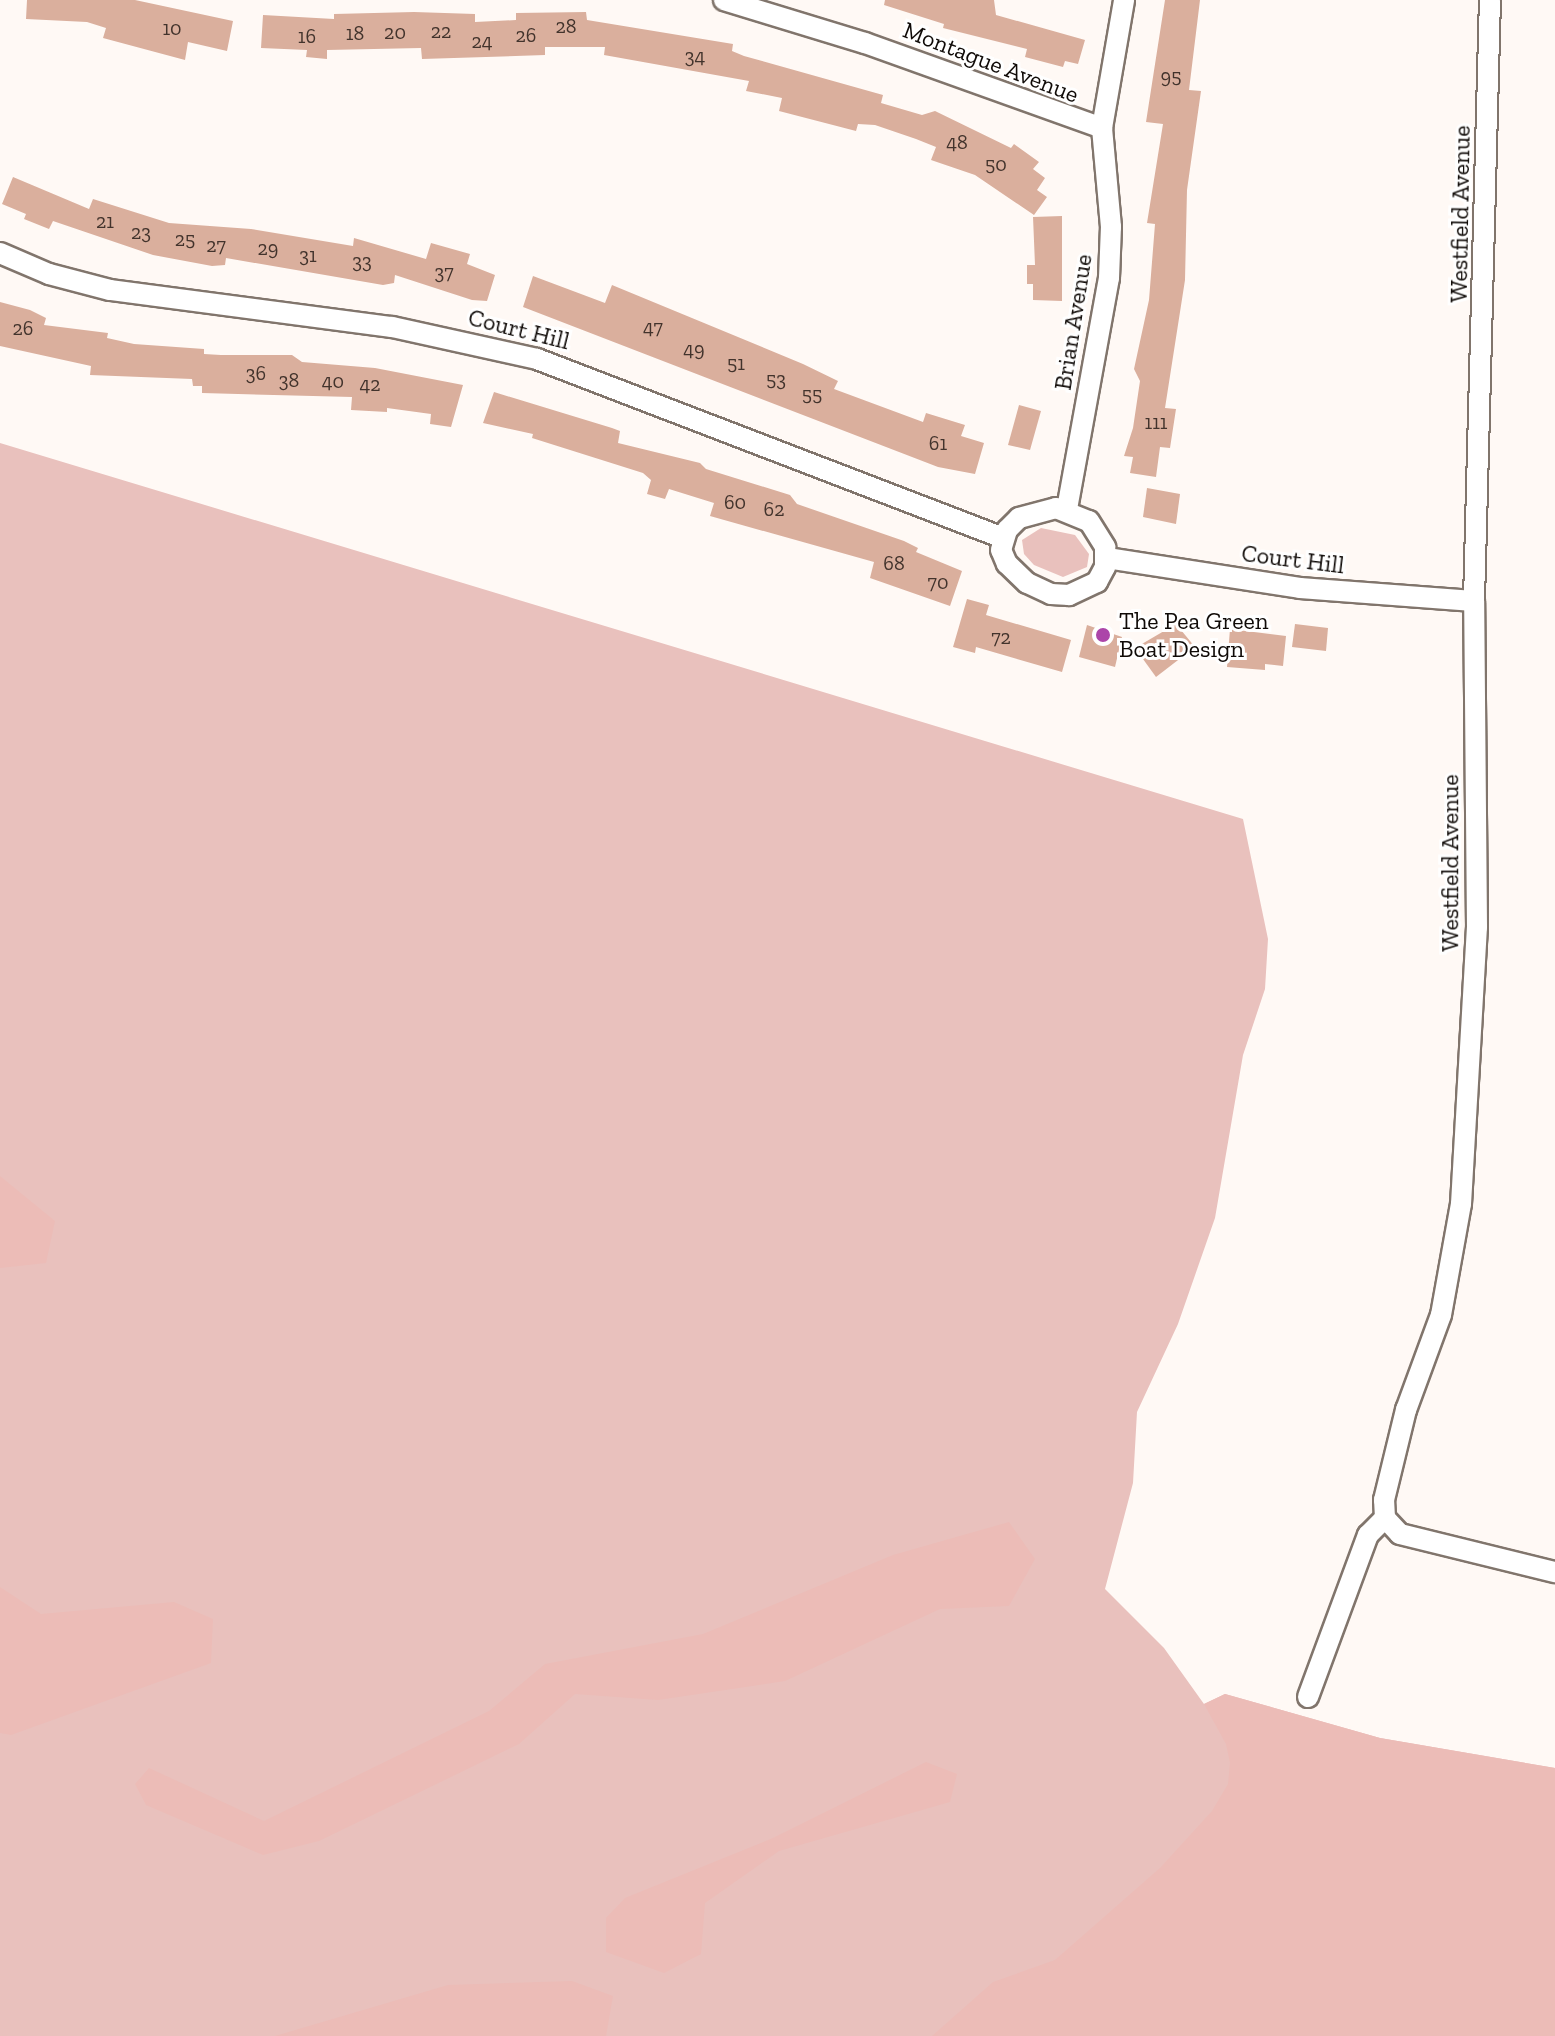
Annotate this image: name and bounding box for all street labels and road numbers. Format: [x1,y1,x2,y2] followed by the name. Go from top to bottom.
[899,15,1083,109] street label: Montague Avenue
[1444,125,1476,303] street label: Westfield Avenue
[1048,252,1098,392] street label: Brian Avenue
[465,303,573,355] street label: Court Hill
[1240,538,1346,580] street label: Court Hill
[1436,774,1464,952] street label: Westfield Avenue

